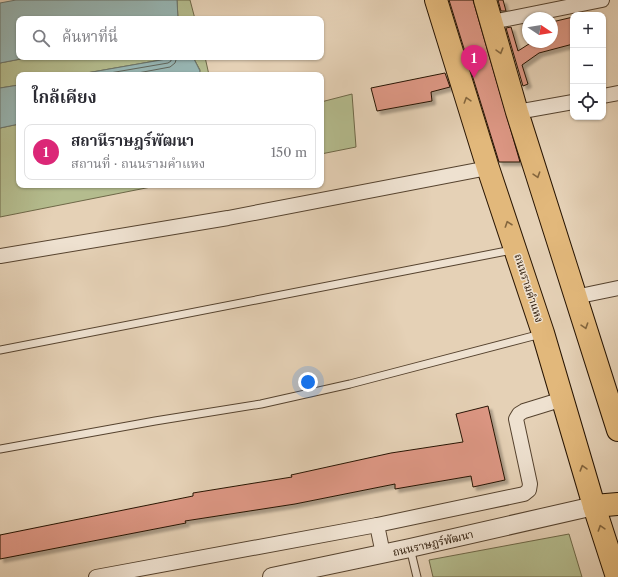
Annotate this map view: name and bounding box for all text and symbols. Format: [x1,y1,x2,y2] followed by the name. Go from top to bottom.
[522,12,558,48] north arrow
[570,12,606,120] map controls
[570,12,606,48] button: +
[16,16,324,60] search box
[30,27,52,49] icon: search
[62,27,118,46] text: ค้นหาที่นี่
[461,45,487,78] pin: 1
[495,47,504,54] one-way arrow
[570,48,606,84] button: −
[570,84,606,120] button: locate
[32,87,97,107] text: ใกล้เคียง
[463,97,472,104] one-way arrow
[71,131,194,150] text: สถานีราษฎร์พัฒนา
[43,144,49,160] text: 1
[271,144,307,160] text: 150 m
[71,155,205,171] text: สถานที่ · ถนนรามคำแหง
[532,172,541,179] one-way arrow
[504,220,512,227] one-way arrow
[511,252,547,324] street label: ถนนรามคำแหง
[580,322,589,329] one-way arrow
[298,372,318,392] your location
[579,465,588,472] one-way arrow
[597,525,606,532] one-way arrow
[391,527,475,559] street label: ถนนราษฏร์พัฒนา

